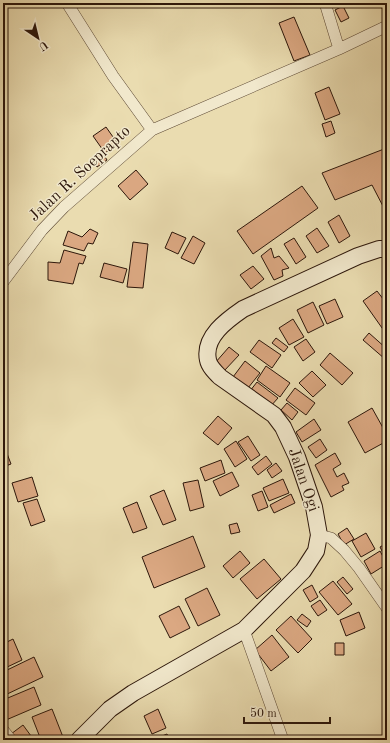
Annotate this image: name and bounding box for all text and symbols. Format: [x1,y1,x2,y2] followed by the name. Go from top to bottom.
[18,18,58,58] north arrow
[36,38,50,52] text: U
[26,123,134,225] street label: Jalan R. Soeprapto
[285,446,321,514] street label: Jalan Ogi
[244,699,330,725] scale bar
[250,707,277,720] text: 50 m

